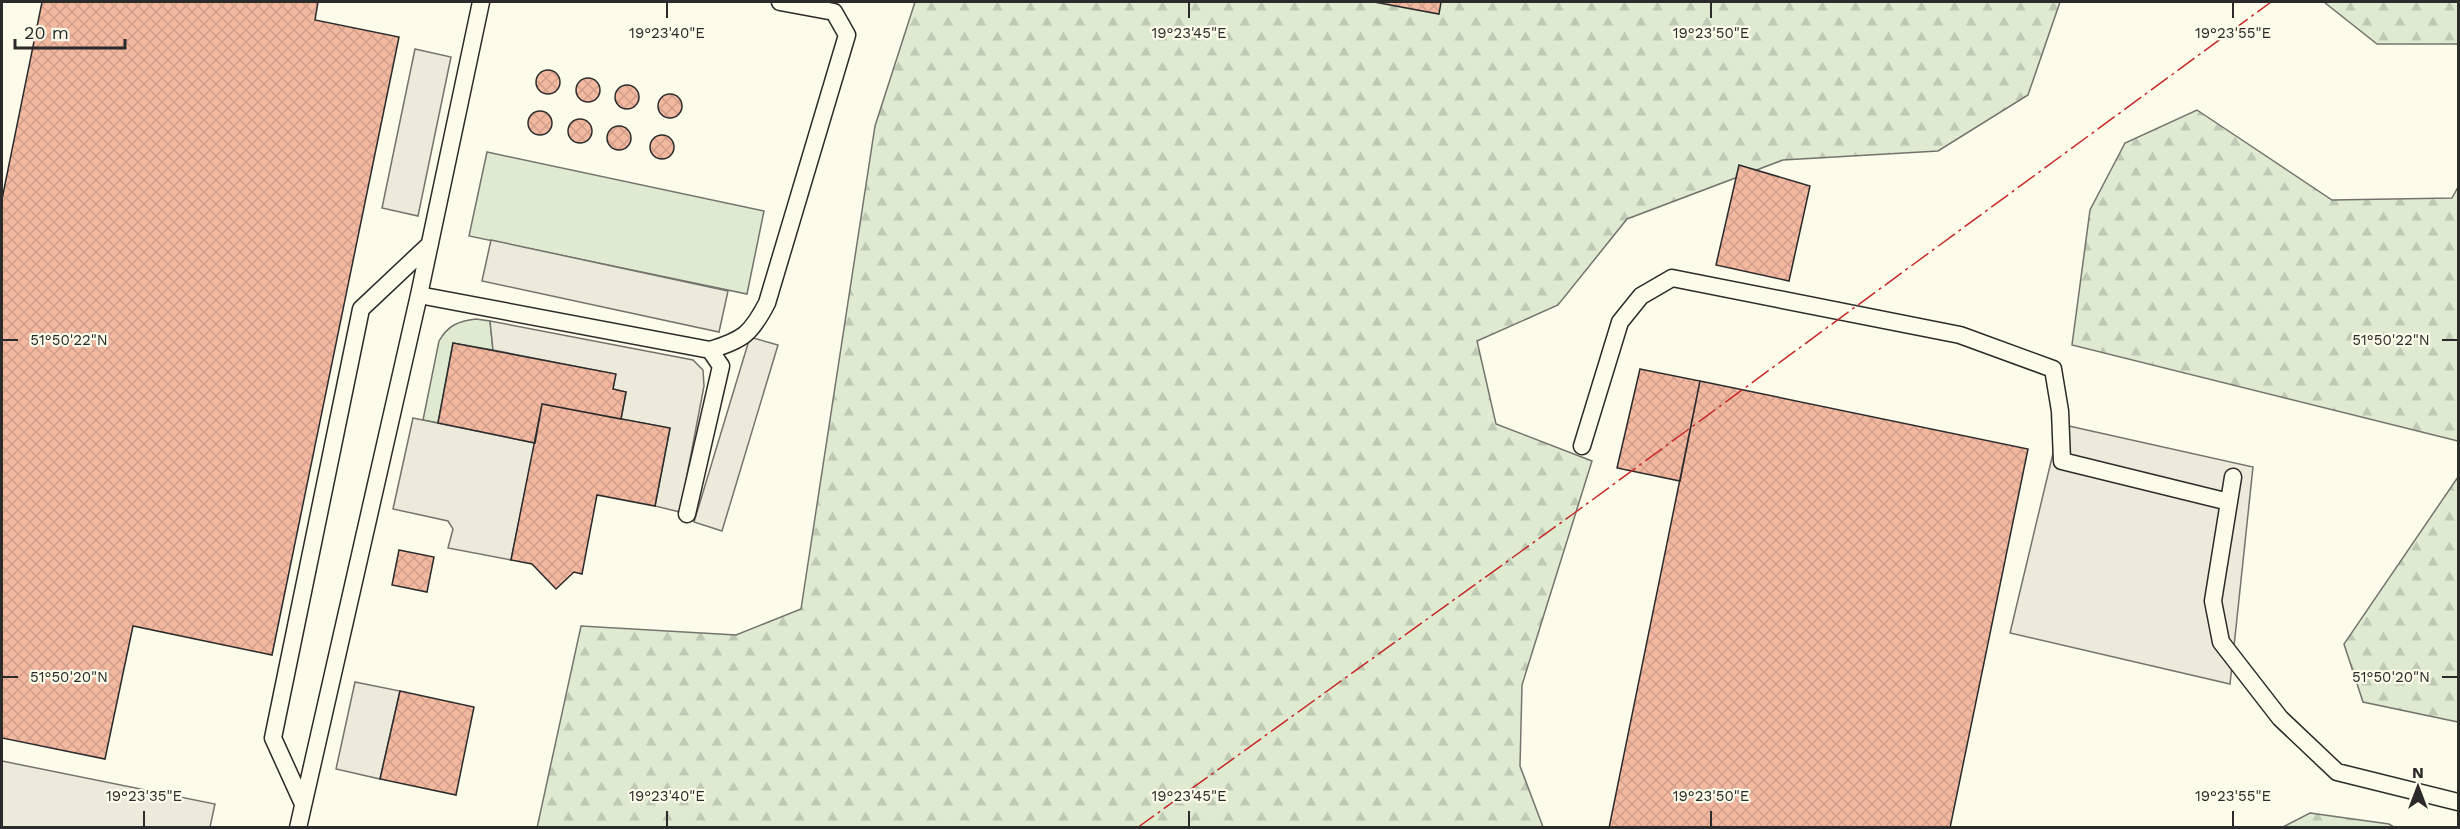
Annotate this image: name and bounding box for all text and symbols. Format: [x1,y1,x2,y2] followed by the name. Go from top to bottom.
[15,12,124,50] scale bar
[24,22,69,43] text: 20 m
[629,24,705,42] text: 19°23'40"E
[1151,24,1227,42] text: 19°23'45"E
[1673,24,1749,42] text: 19°23'50"E
[2195,24,2271,42] text: 19°23'55"E
[30,331,108,349] text: 51°50'22"N
[2352,331,2430,349] text: 51°50'22"N
[30,668,108,686] text: 51°50'20"N
[2352,668,2430,686] text: 51°50'20"N
[2388,757,2448,817] north arrow
[2412,763,2424,782] text: N
[106,787,182,805] text: 19°23'35"E
[629,787,705,805] text: 19°23'40"E
[1151,787,1227,805] text: 19°23'45"E
[1673,787,1749,805] text: 19°23'50"E
[2195,787,2271,805] text: 19°23'55"E

